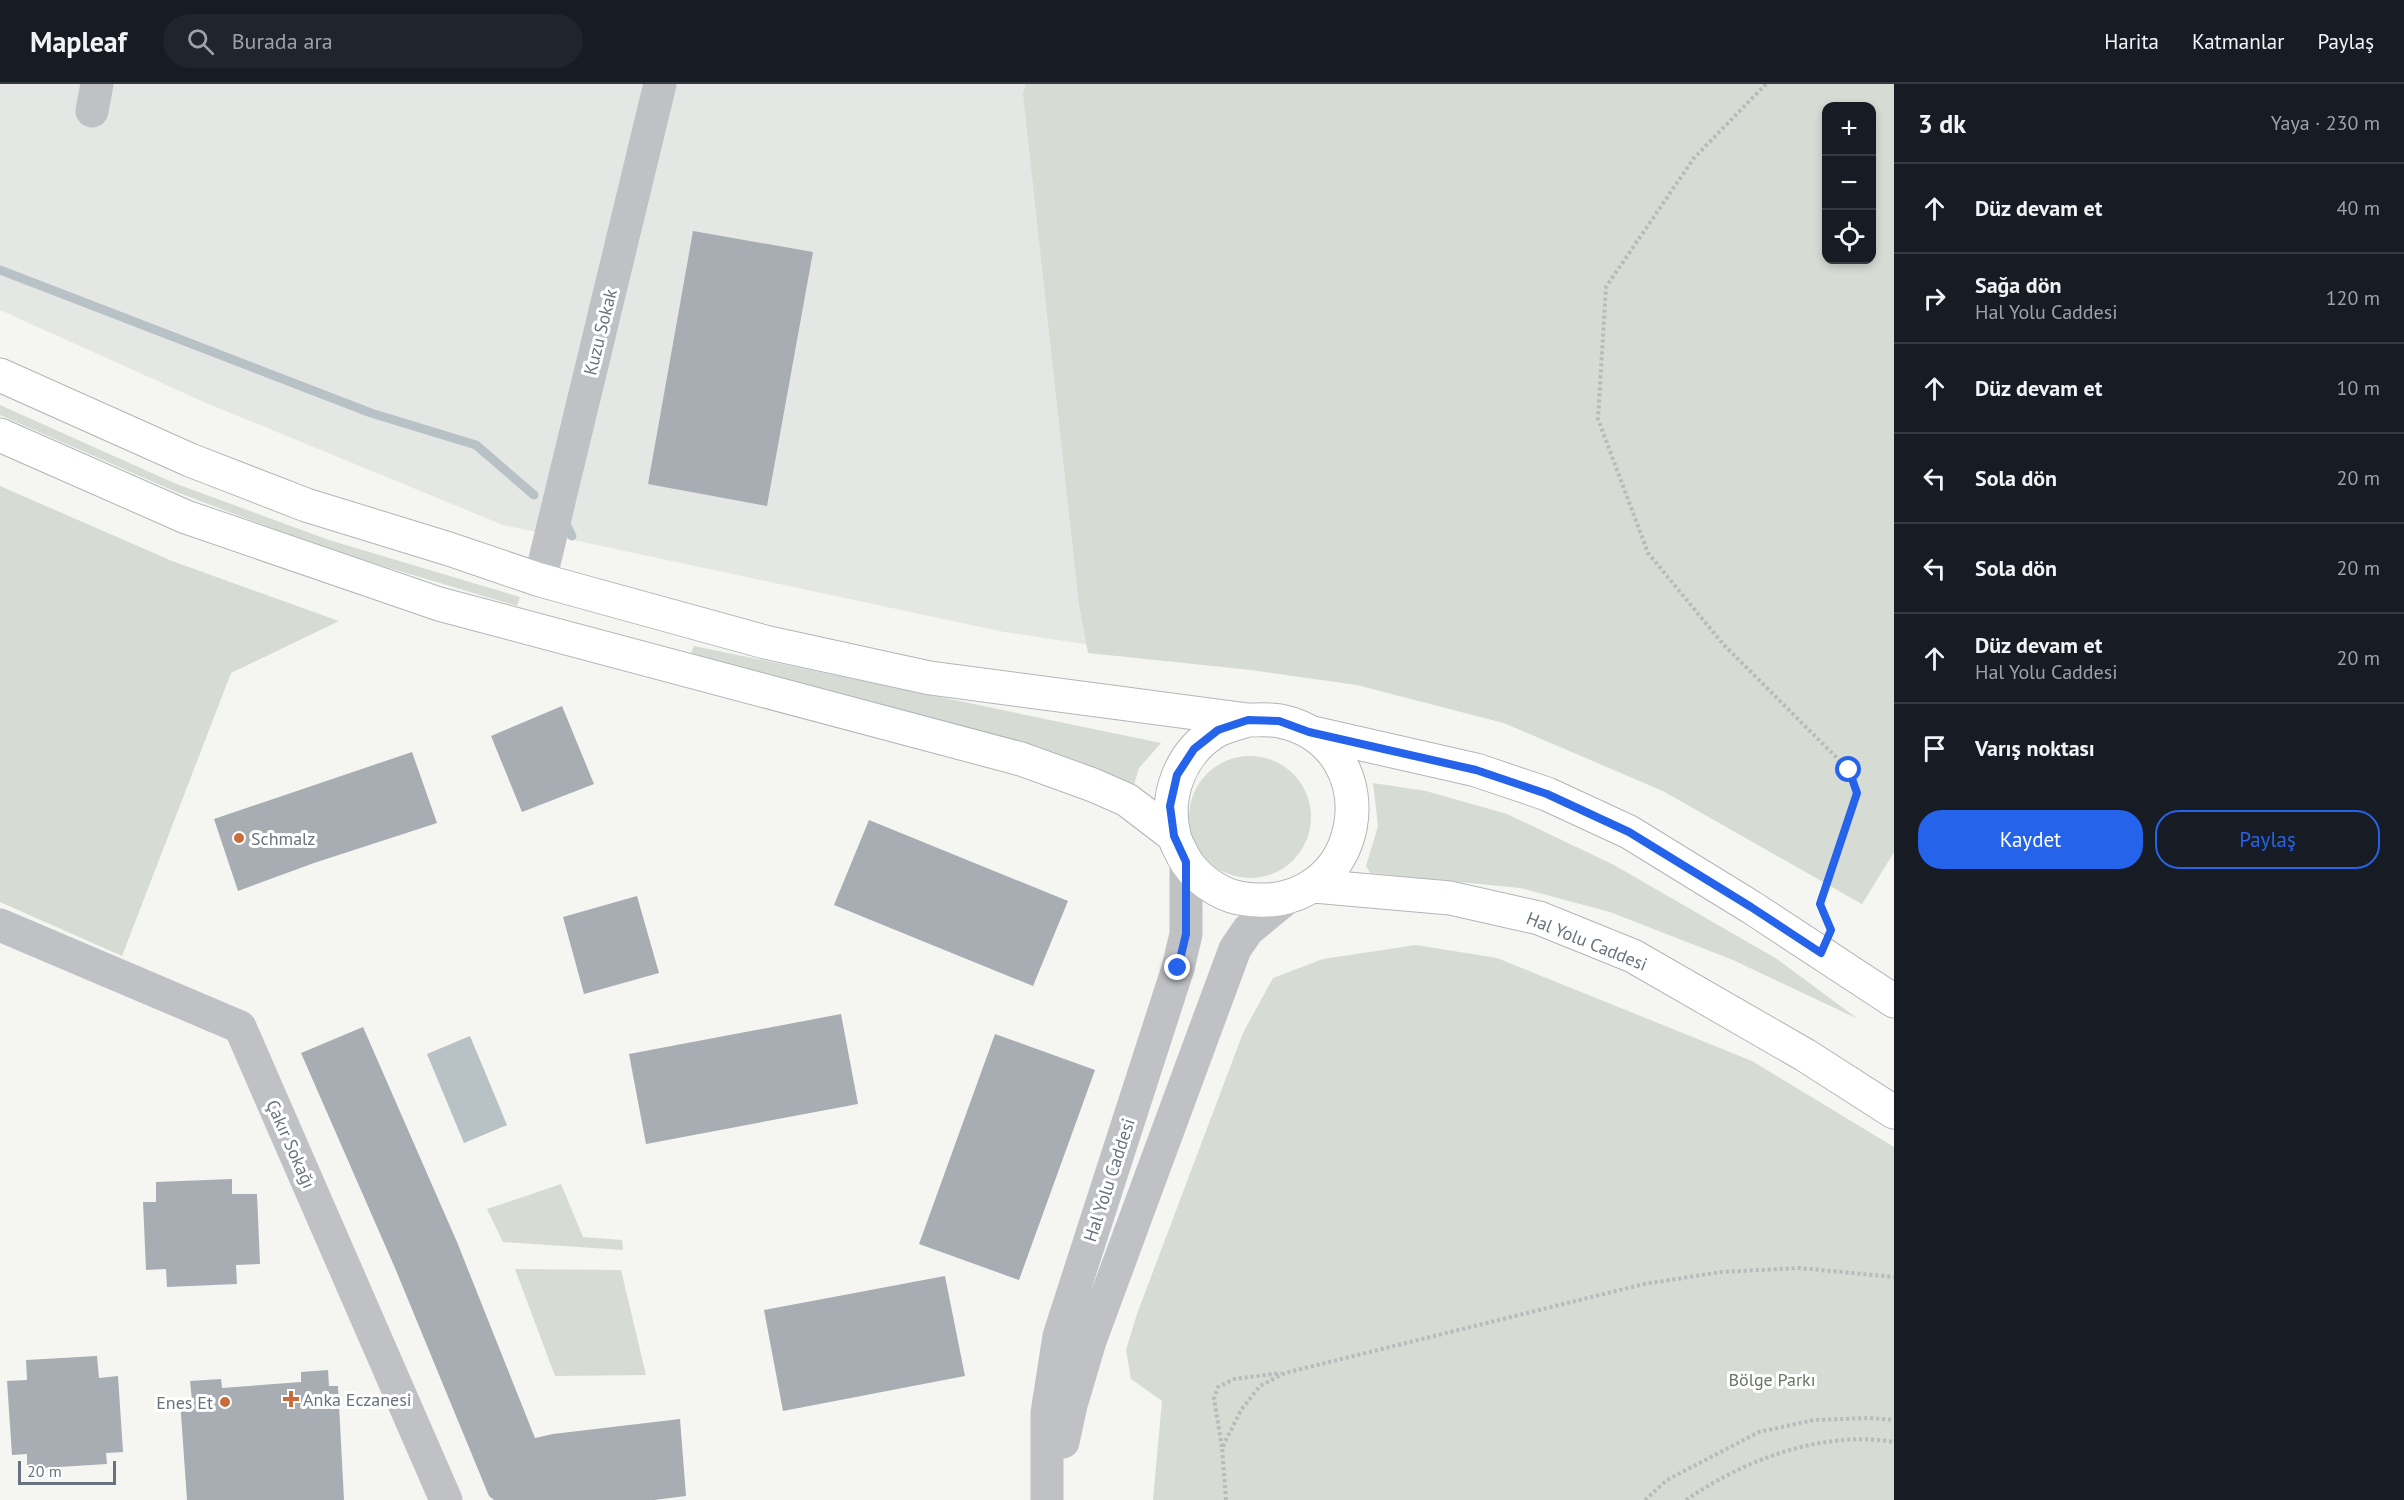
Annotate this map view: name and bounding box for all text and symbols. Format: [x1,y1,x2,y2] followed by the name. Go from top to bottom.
[163,14,583,68] search box
[30,23,127,60] text: Mapleaf
[184,25,217,58] icon: search
[232,27,333,55] text: Burada ara
[2104,28,2159,55] text: Harita
[2192,28,2284,55] text: Katmanlar
[2317,28,2374,55] text: Paylaş
[1822,102,1876,264] map controls
[1822,102,1876,156] button: +
[1918,107,1966,140] text: 3 dk
[2271,110,2380,136] text: Yaya · 230 m
[1822,156,1876,210] button: −
[1918,192,1951,225] icon: ahead
[1975,194,2102,222] text: Düz devam et
[2337,195,2380,221] text: 40 m
[1822,210,1876,264] button: locate
[1975,271,2062,299] text: Sağa dön
[1918,282,1951,315] icon: right
[2326,285,2380,311] text: 120 m
[578,286,622,378] street label: Kuzu Sokak
[1975,299,2118,325] text: Hal Yolu Caddesi
[1918,372,1951,405] icon: ahead
[1975,374,2102,402] text: Düz devam et
[2337,375,2380,401] text: 10 m
[1918,462,1951,495] icon: left
[1975,464,2057,492] text: Sola dön
[2337,465,2380,491] text: 20 m
[1918,552,1951,585] icon: left
[1975,554,2057,582] text: Sola dön
[2337,555,2380,581] text: 20 m
[1975,631,2102,659] text: Düz devam et
[1918,642,1951,675] icon: ahead
[2337,645,2380,671] text: 20 m
[1975,659,2118,685] text: Hal Yolu Caddesi
[1918,732,1951,765] icon: arrive
[1975,734,2095,762] text: Varış noktası
[1835,756,1861,782] route start
[1918,810,2143,869] button: Kaydet
[2155,810,2380,869] button: Paylaş
[251,827,315,850] place label: Schmalz
[232,831,246,845] marker: Schmalz
[1523,906,1651,976] street label: Hal Yolu Caddesi
[1164,954,1190,980] route end
[261,1096,321,1192] street label: Çakır Sokağı
[1078,1115,1140,1245] street label: Hal Yolu Caddesi
[1729,1368,1815,1391] park label: Bölge Parkı
[303,1388,412,1411] place label: Anka Eczanesi
[156,1391,213,1414] place label: Enes Et
[284,1392,298,1406] marker: Anka Eczanesi
[218,1395,232,1409] marker: Enes Et
[18,1458,116,1486] scale bar
[27,1461,62,1481] text: 20 m

